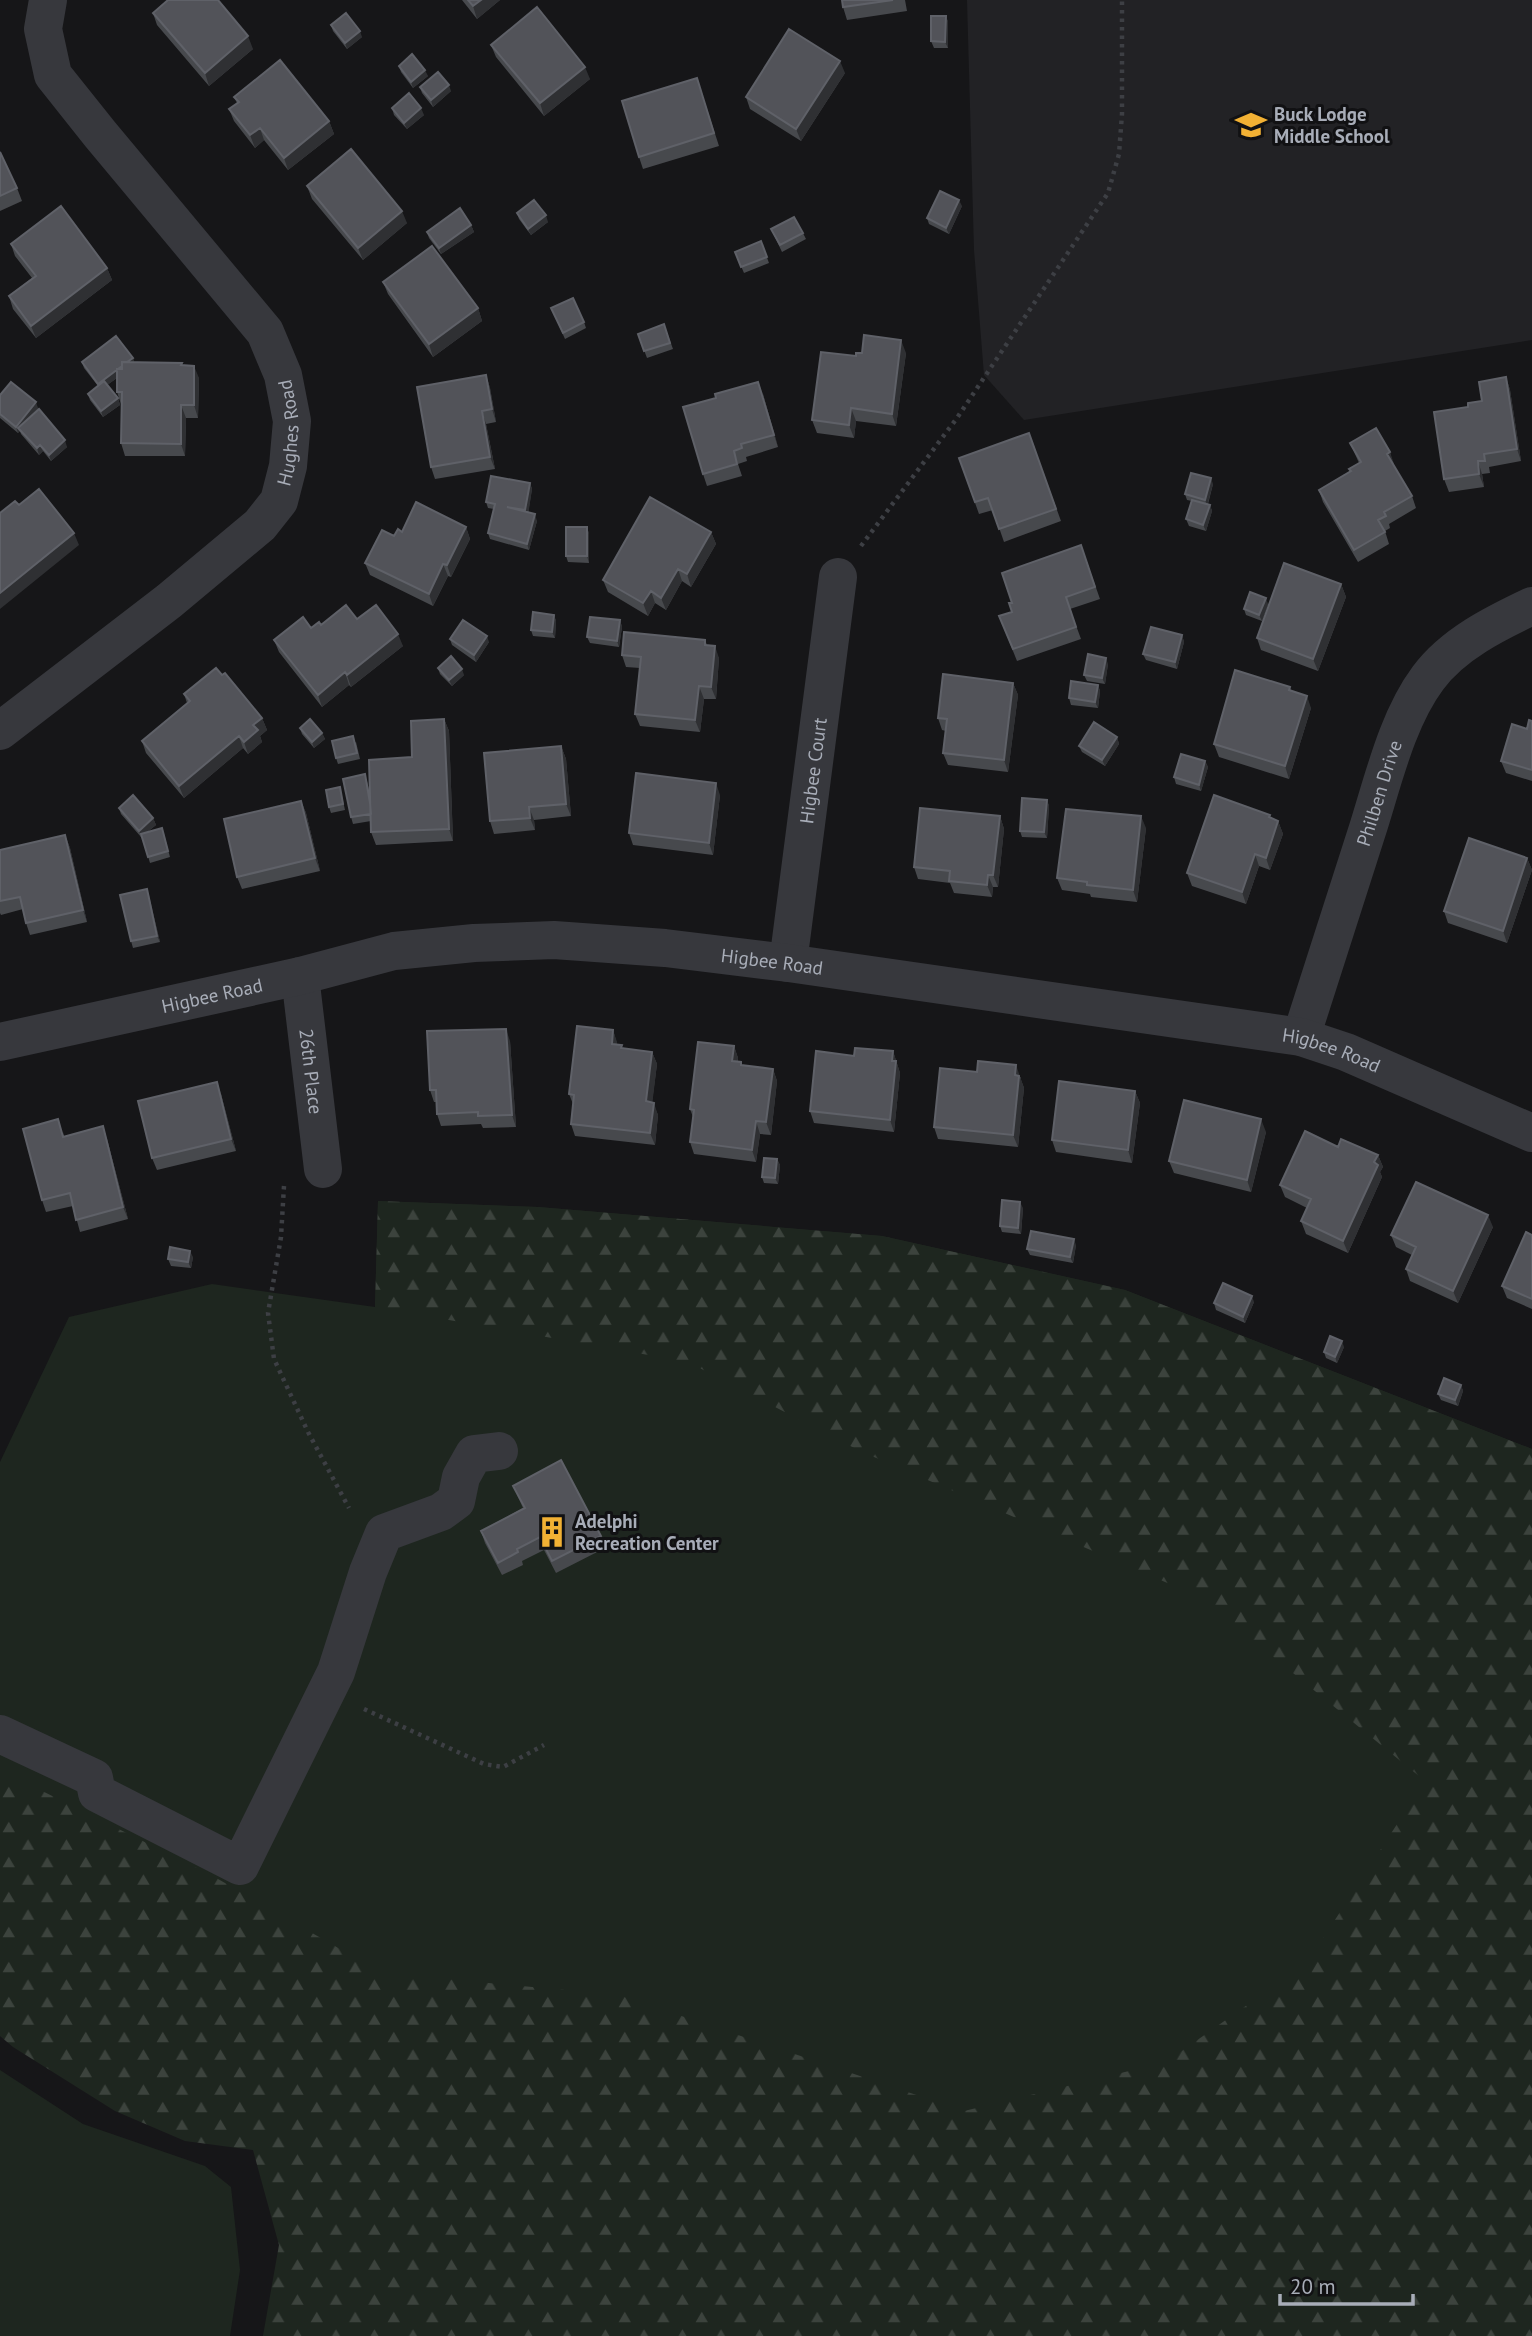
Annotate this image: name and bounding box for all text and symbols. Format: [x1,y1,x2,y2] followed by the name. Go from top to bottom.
[1274,102,1390,148] place label: Buck Lodge Middle School
[1234,108,1268,142] school or university icon: Buck Lodge Middle School
[271,378,304,488] street label: Hughes Road
[794,716,832,825] street label: Higbee Court
[1351,737,1407,849] street label: Philben Drive
[720,943,825,980] street label: Higbee Road
[159,973,265,1018] street label: Higbee Road
[1281,1022,1384,1078] street label: Higbee Road
[294,1027,328,1115] street label: 26th Place
[575,1509,719,1555] place label: Adelphi Recreation Center
[535,1515,569,1549] building icon: Adelphi Recreation Center
[1280,2262,1413,2306] scale bar
[1290,2273,1336,2300] text: 20 m

